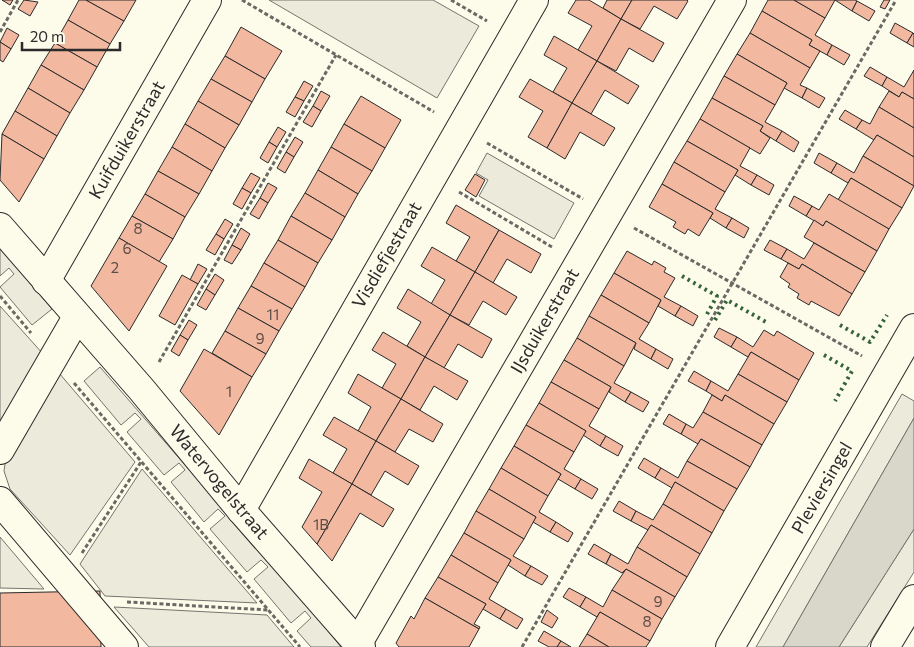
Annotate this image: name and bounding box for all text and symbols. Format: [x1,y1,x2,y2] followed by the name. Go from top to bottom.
[22,20,120,52] scale bar
[30,27,64,45] text: 20 m
[83,76,169,203] street label: Kuifduikerstraat
[347,197,426,312] street label: Visdiefjestraat
[133,219,143,237] house number: 8
[122,239,132,257] house number: 6
[111,258,119,276] house number: 2
[505,264,583,377] street label: IJsduikerstraat
[267,305,279,323] house number: 11
[255,329,265,347] house number: 9
[226,382,232,400] house number: 1
[165,420,274,543] street label: Watervogelstraat
[786,438,856,537] street label: Pleviersingel
[313,515,329,533] house number: 1B
[653,592,663,610] house number: 9
[642,612,652,630] house number: 8

